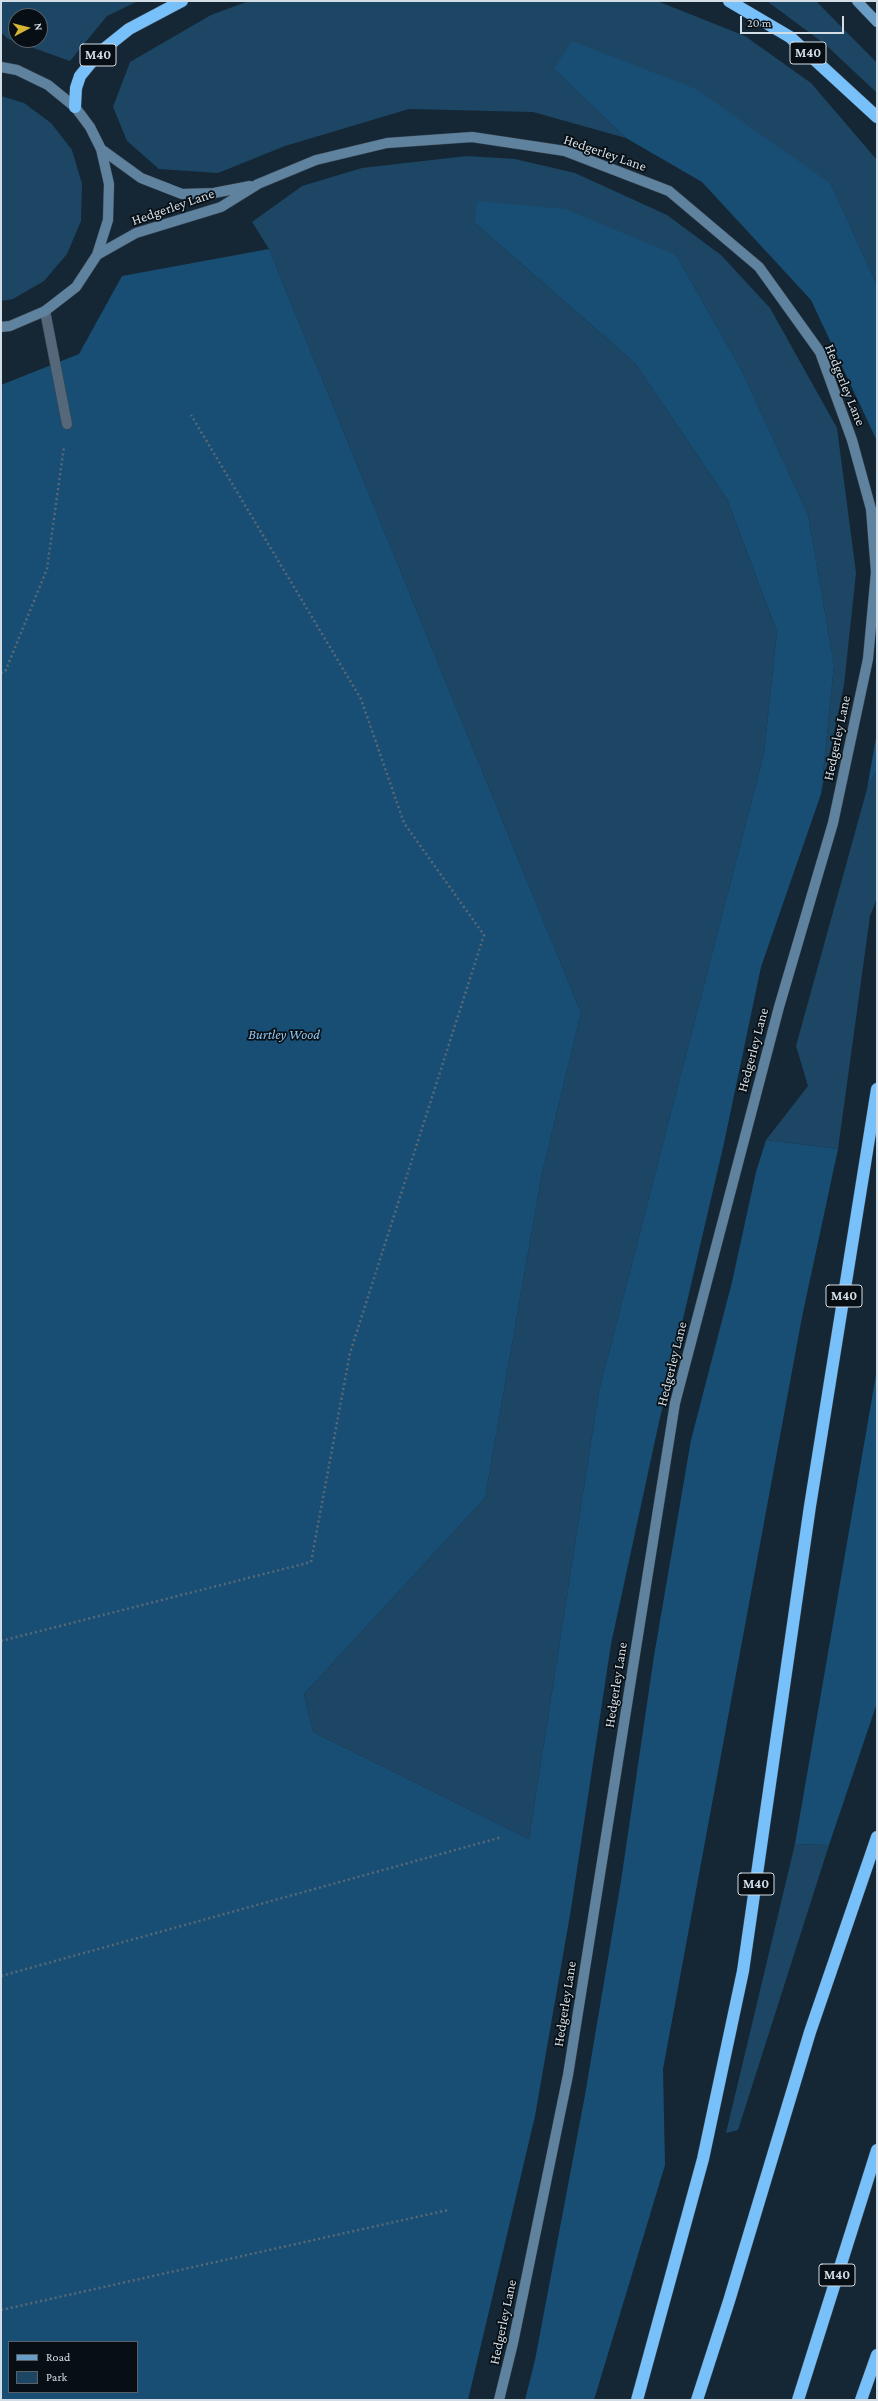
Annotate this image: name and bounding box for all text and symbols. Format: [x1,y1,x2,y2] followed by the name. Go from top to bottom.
[8,8,48,48] north arrow
[742,8,846,34] scale bar
[747,16,771,30] text: 20 m
[33,22,45,31] text: N
[790,42,826,64] road number: M40
[80,44,116,66] road number: M40
[561,131,649,175] street label: Hedgerley Lane
[129,185,217,229] street label: Hedgerley Lane
[821,342,869,428] street label: Hedgerley Lane
[820,694,854,782] street label: Hedgerley Lane
[734,1006,772,1094] street label: Hedgerley Lane
[248,1027,320,1043] park label: Burtley Wood
[826,1285,862,1307] road number: M40
[653,1320,691,1408] street label: Hedgerley Lane
[601,1641,631,1729] street label: Hedgerley Lane
[738,1873,774,1895] road number: M40
[550,1960,580,2048] street label: Hedgerley Lane
[819,2264,855,2286] road number: M40
[486,2278,520,2366] street label: Hedgerley Lane
[8,2341,138,2393] legend
[46,2350,70,2364] text: Road
[46,2370,67,2384] text: Park

